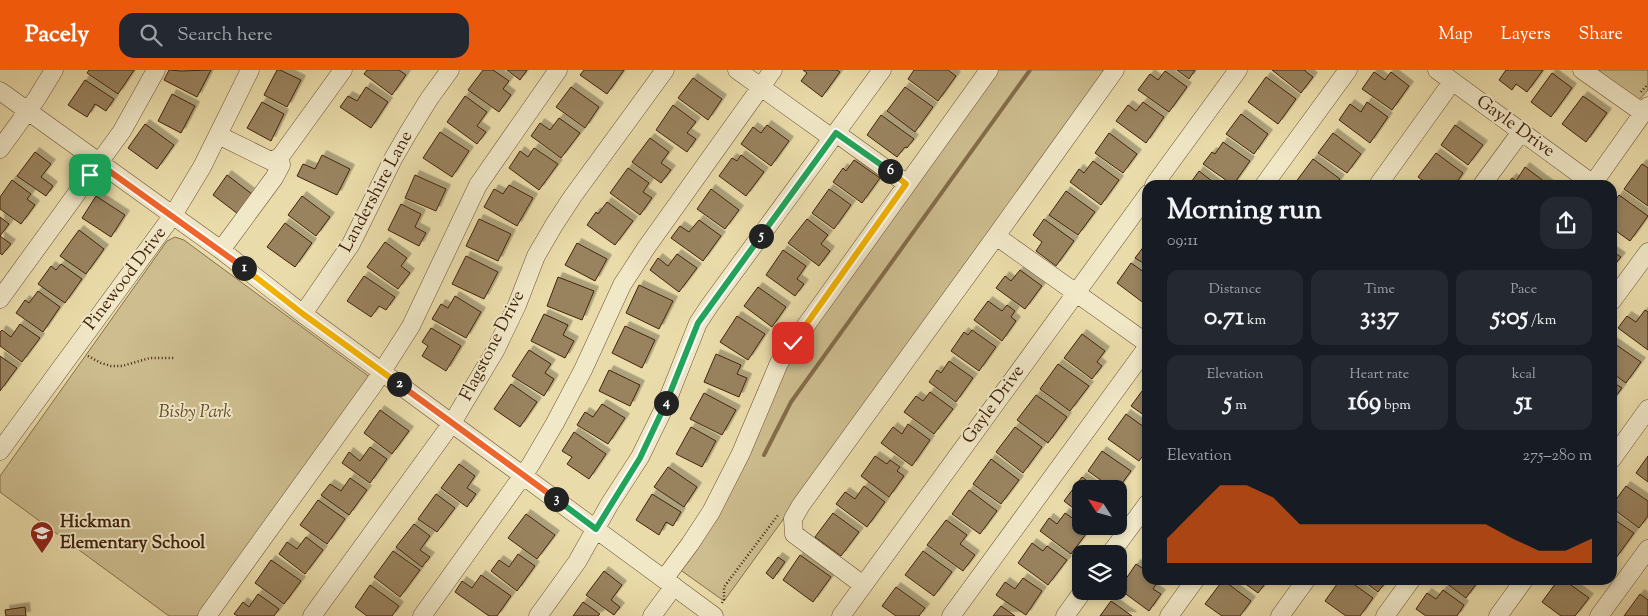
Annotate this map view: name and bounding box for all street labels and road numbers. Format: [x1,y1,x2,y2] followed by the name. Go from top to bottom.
[1470,89,1560,165] street label: Gayle Drive
[334,127,420,257] street label: Landershire Lane
[78,222,174,336] street label: Pinewood Drive
[454,286,532,406] street label: Flagstone Drive
[956,360,1032,450] street label: Gayle Drive

